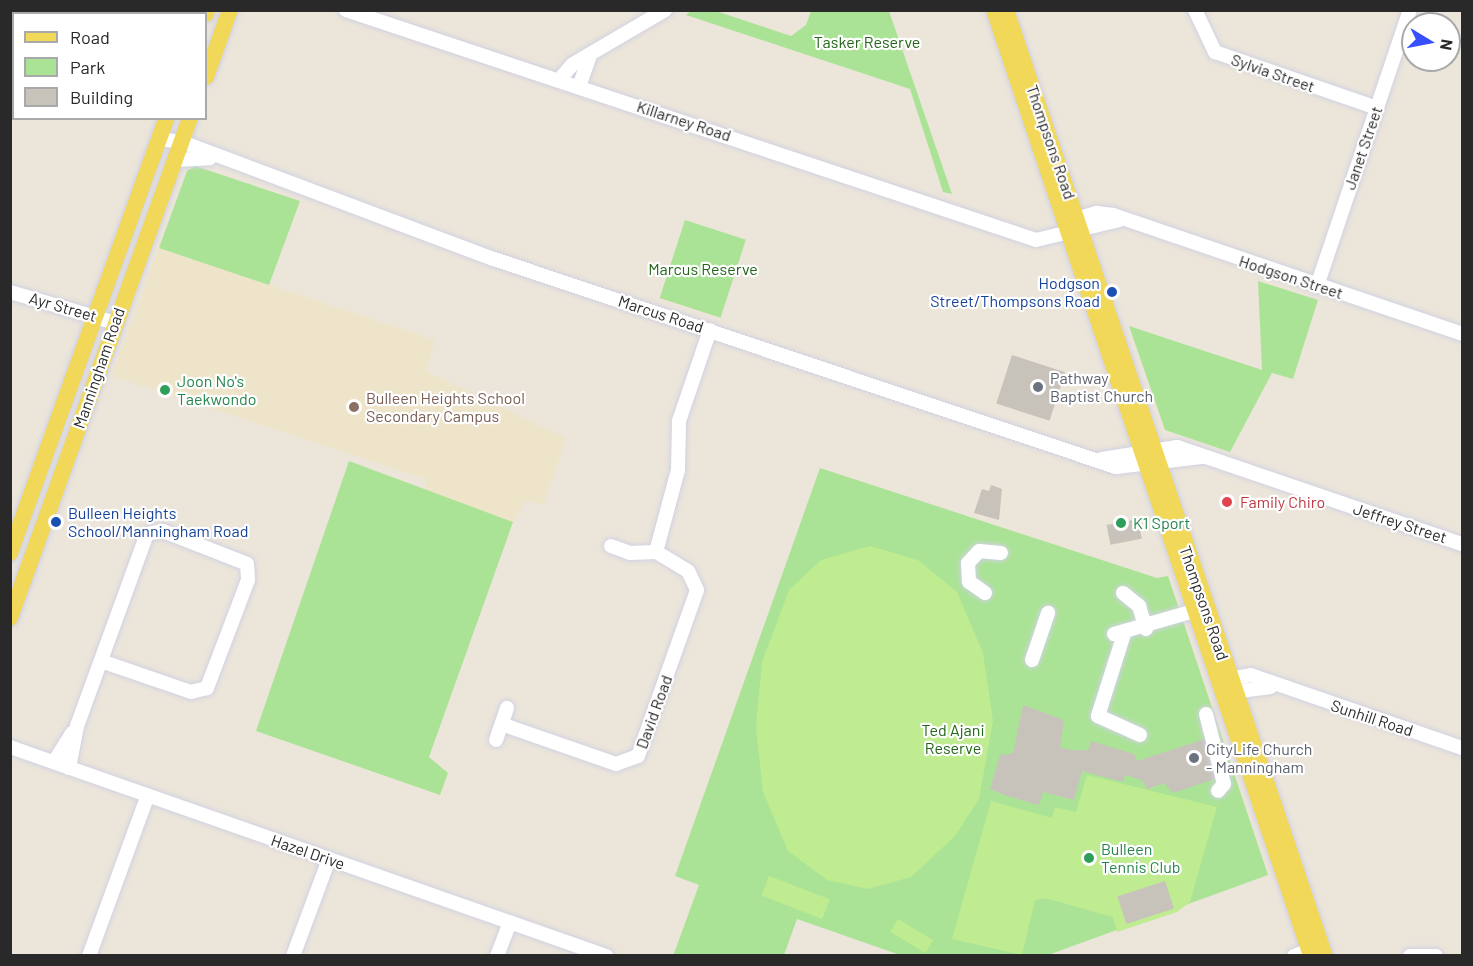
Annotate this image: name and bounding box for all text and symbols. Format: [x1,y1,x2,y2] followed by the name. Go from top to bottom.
[12,12,207,120] legend
[1401,12,1461,72] north arrow
[70,26,110,48] text: Road
[814,32,920,52] park label: Tasker Reserve
[1437,38,1458,52] text: N
[1229,50,1317,96] street label: Sylvia Street
[70,56,105,78] text: Park
[1022,82,1080,202] street label: Thompsons Road
[70,86,133,108] text: Building
[634,97,734,145] street label: Killarney Road
[1340,104,1386,192] street label: Janet Street
[1237,251,1345,303] street label: Hodgson Street
[648,259,758,279] park label: Marcus Reserve
[930,273,1100,311] place label: Hodgson Street/Thompsons Road
[1105,285,1119,299] marker: Hodgson Street/Thompsons Road
[27,288,99,326] street label: Ayr Street
[616,291,706,337] street label: Marcus Road
[69,305,129,431] street label: Manningham Road
[1050,368,1153,406] place label: Pathway Baptist Church
[177,371,257,409] place label: Joon No's Taekwondo
[1031,380,1045,394] marker: Pathway Baptist Church
[158,383,172,397] marker: Joon No's Taekwondo
[366,388,525,426] place label: Bulleen Heights School Secondary Campus
[347,400,361,414] marker: Bulleen Heights School Secondary Campus
[1240,492,1325,512] place label: Family Chiro
[1218,493,1236,511] marker: Family Chiro
[1351,499,1449,547] street label: Jeffrey Street
[68,503,248,541] place label: Bulleen Heights School/Manningham Road
[1133,513,1190,533] place label: K1 Sport
[49,515,63,529] marker: Bulleen Heights School/Manningham Road
[1114,516,1128,530] marker: K1 Sport
[1175,543,1233,663] street label: Thompsons Road
[632,673,676,751] street label: David Road
[1329,696,1415,740] street label: Sunhill Road
[922,720,984,758] park label: Ted Ajani Reserve
[1206,739,1312,777] place label: CityLife Church - Manningham
[1187,751,1201,765] marker: CityLife Church - Manningham
[269,830,347,874] street label: Hazel Drive
[1101,839,1180,877] place label: Bulleen Tennis Club
[1082,851,1096,865] marker: Bulleen Tennis Club

